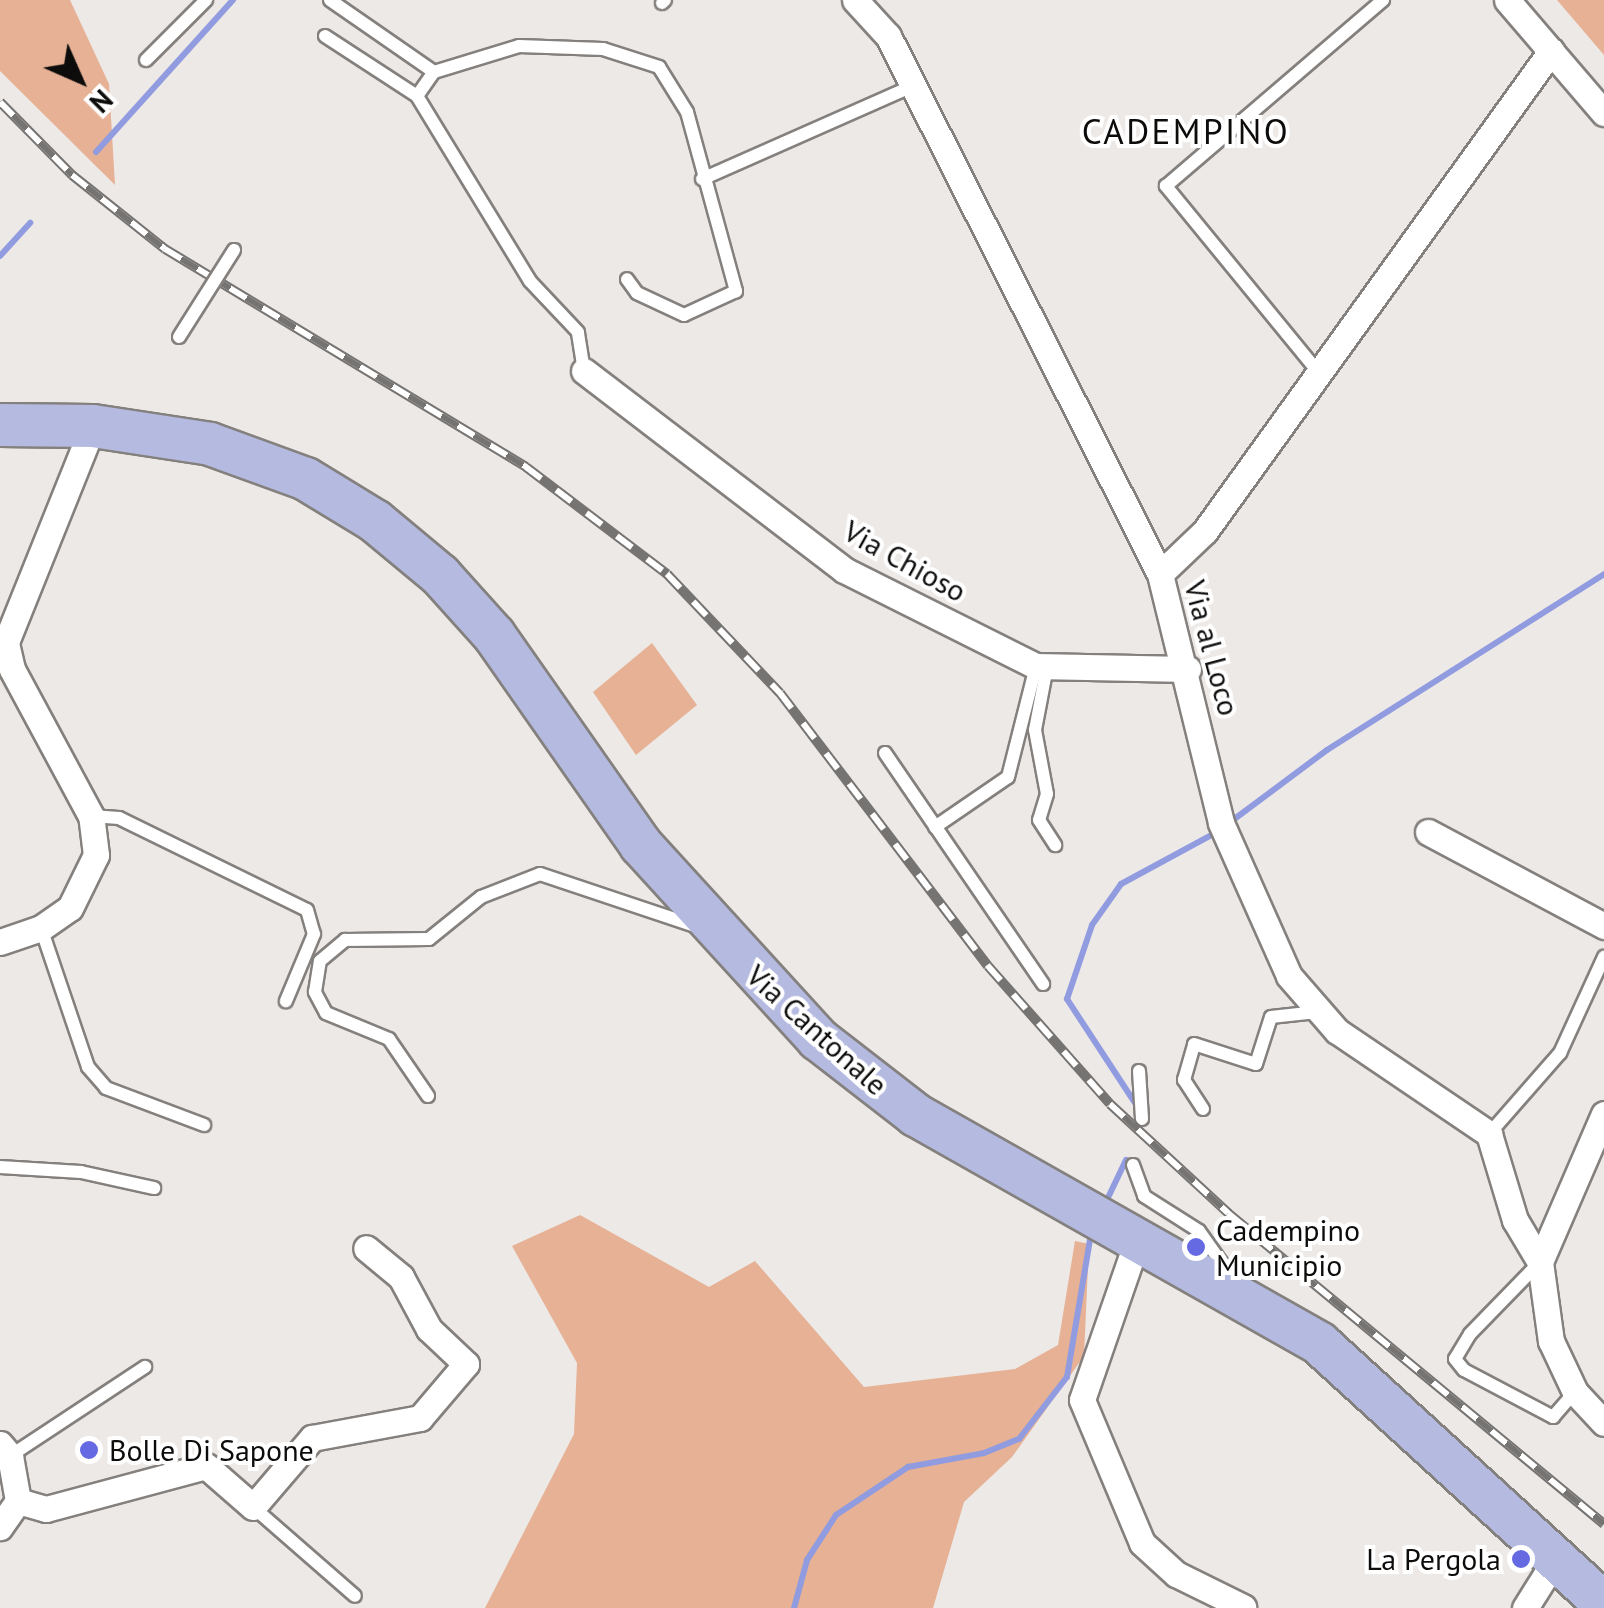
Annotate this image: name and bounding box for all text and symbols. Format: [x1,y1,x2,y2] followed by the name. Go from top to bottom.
[30,30,130,130] north arrow
[82,82,121,121] text: N
[1082,110,1290,152] district label: CADEMPINO
[838,513,972,609] street label: Via Chioso
[1177,577,1247,719] street label: Via al Loco
[739,957,895,1103] street label: Via Cantonale
[1216,1212,1360,1282] place label: Cadempino Municipio
[1185,1236,1207,1258] marker: Cadempino Municipio
[109,1432,314,1468] place label: Bolle Di Sapone
[78,1439,100,1461] marker: Bolle Di Sapone
[1366,1541,1501,1577] place label: La Pergola
[1510,1548,1532,1570] marker: La Pergola

